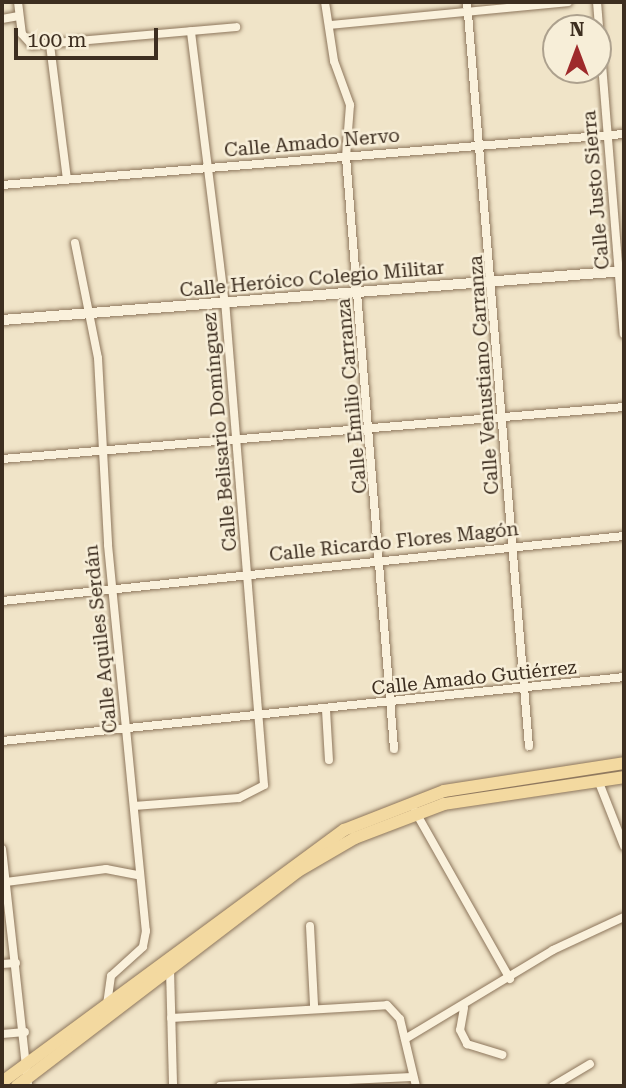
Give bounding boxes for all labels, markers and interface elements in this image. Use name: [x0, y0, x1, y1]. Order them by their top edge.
scale bar: [18, 14, 161, 58]
north arrow: [542, 14, 612, 84]
text: N: [570, 18, 584, 41]
text: 100 m: [27, 28, 87, 52]
street label: Calle Justo Sierra: [578, 109, 614, 271]
street label: Calle Amado Nervo: [223, 124, 401, 162]
street label: Calle Venustiano Carranza: [464, 255, 504, 495]
street label: Calle Heróico Colegio Militar: [179, 256, 445, 302]
street label: Calle Emilio Carranza: [332, 297, 372, 495]
street label: Calle Belisario Domínguez: [198, 312, 242, 552]
street label: Calle Ricardo Flores Magón: [268, 518, 520, 566]
street label: Calle Aquiles Serdán: [80, 544, 122, 734]
street label: Calle Amado Gutiérrez: [371, 656, 577, 700]

